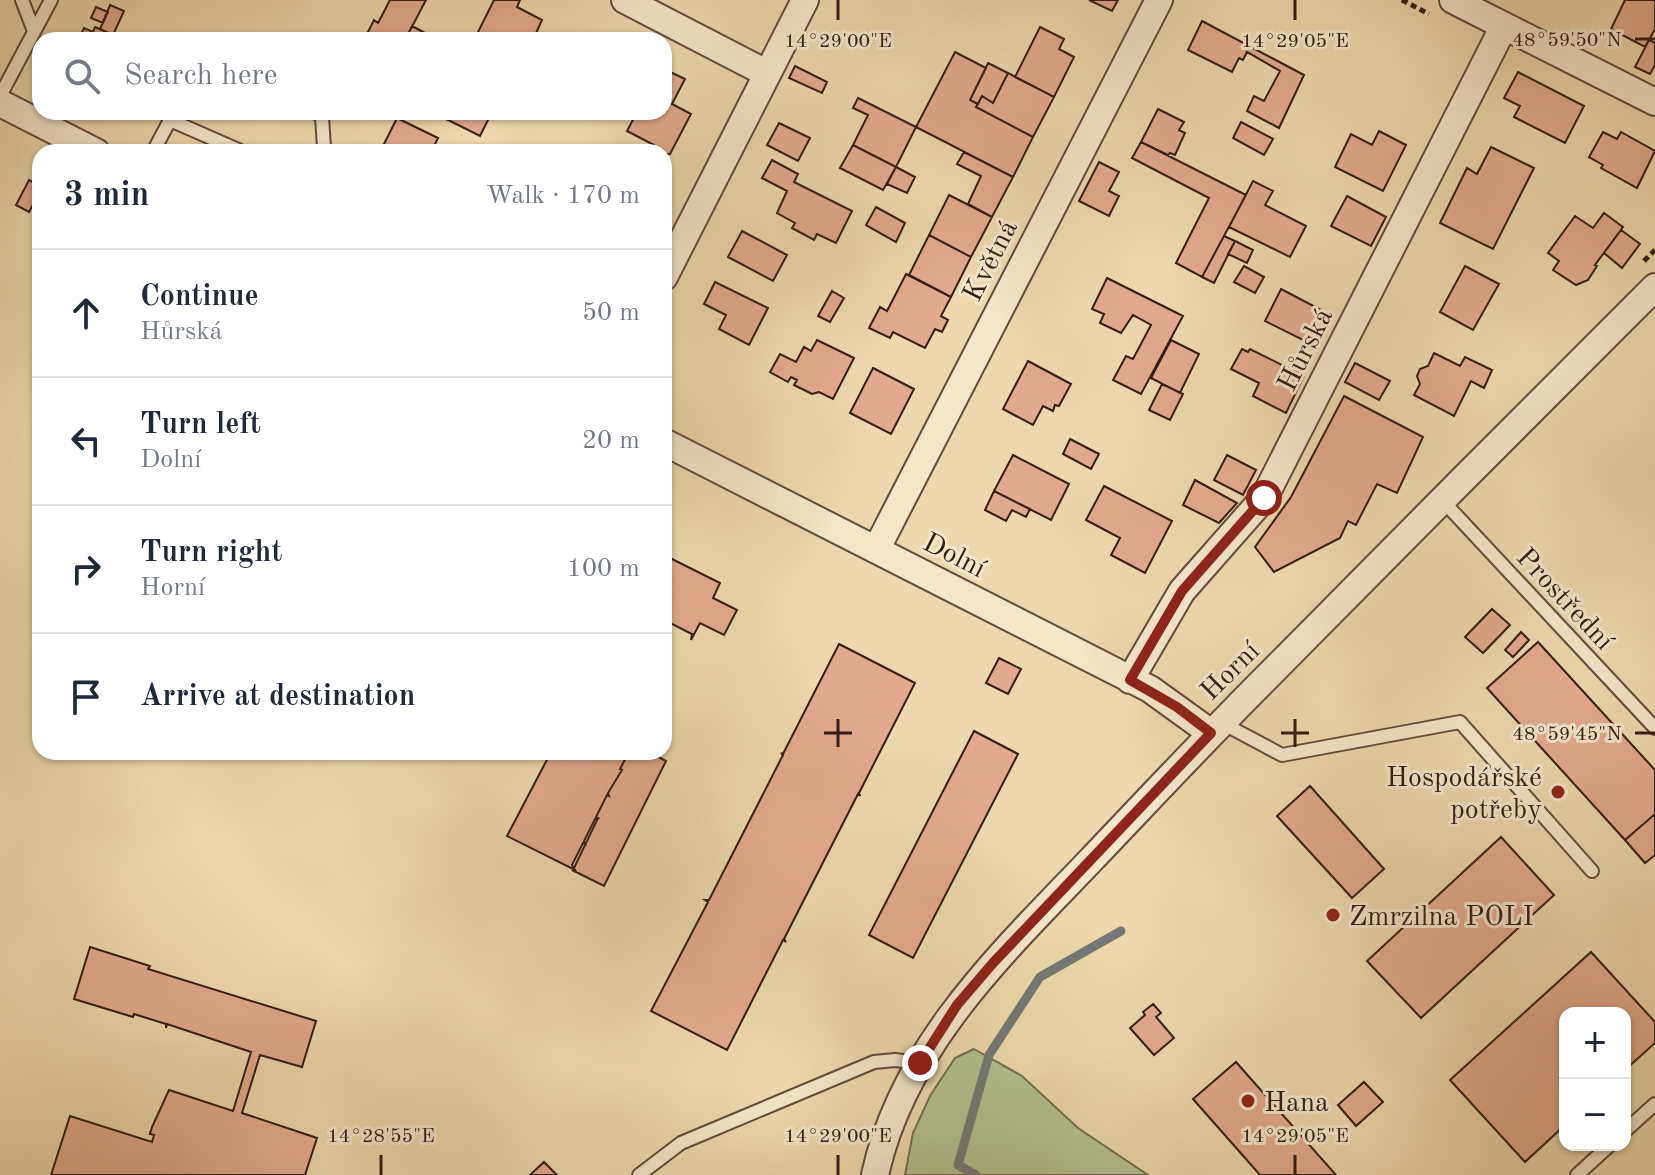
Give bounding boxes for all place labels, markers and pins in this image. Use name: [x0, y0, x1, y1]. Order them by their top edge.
place label: Hospodářské potřeby: [1386, 765, 1542, 825]
marker: Hospodářské potřeby: [1549, 783, 1567, 801]
place label: Zmrzilna POLI: [1349, 904, 1534, 932]
marker: Zmrzilna POLI: [1324, 906, 1342, 924]
place label: Hana: [1264, 1090, 1329, 1118]
marker: Hana: [1239, 1092, 1257, 1110]

